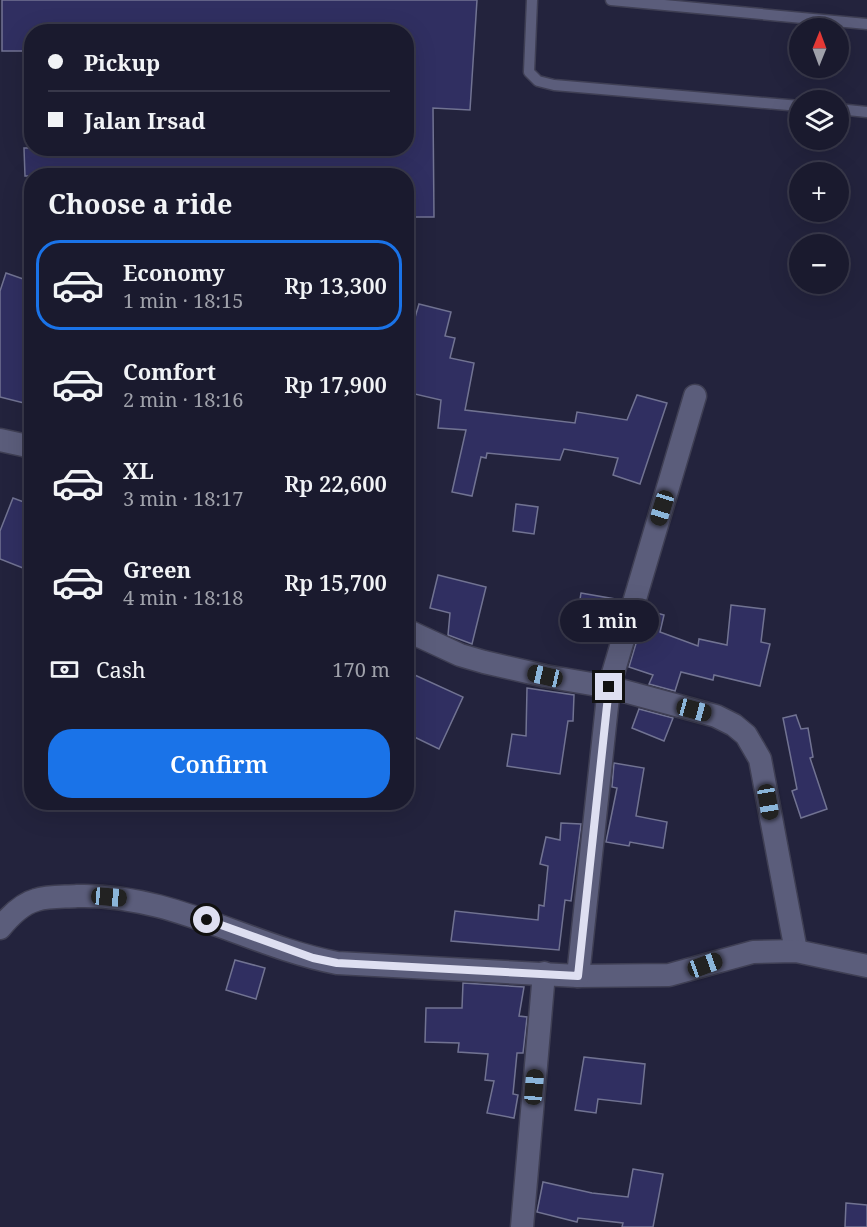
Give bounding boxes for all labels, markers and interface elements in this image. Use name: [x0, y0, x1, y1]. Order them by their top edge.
north arrow: [789, 18, 849, 78]
map controls: [789, 18, 849, 294]
text: Pickup: [84, 47, 160, 77]
button: layers: [789, 90, 849, 150]
text: Jalan Irsad: [84, 105, 206, 135]
button: +: [789, 162, 849, 222]
text: Choose a ride: [48, 185, 233, 222]
button: −: [789, 234, 849, 294]
text: Economy: [123, 257, 225, 287]
icon: car: [51, 258, 105, 312]
text: Rp 13,300: [284, 270, 387, 300]
text: 1 min · 18:15: [123, 287, 243, 314]
text: Comfort: [123, 356, 216, 386]
icon: car: [51, 357, 105, 411]
text: Rp 17,900: [284, 369, 387, 399]
text: 2 min · 18:16: [123, 386, 243, 413]
text: XL: [123, 455, 154, 485]
icon: car: [51, 456, 105, 510]
text: Rp 22,600: [284, 468, 387, 498]
text: 3 min · 18:17: [123, 485, 243, 512]
car: [648, 488, 676, 528]
text: Green: [123, 554, 191, 584]
icon: car: [51, 555, 105, 609]
text: Rp 15,700: [284, 567, 387, 597]
text: 4 min · 18:18: [123, 584, 243, 611]
callout: 1 min: [560, 600, 658, 642]
text: 1 min: [582, 607, 637, 634]
icon: cash: [48, 653, 81, 686]
text: Cash: [96, 654, 146, 684]
text: 170 m: [332, 656, 390, 683]
car: [525, 663, 565, 689]
route end: [595, 673, 622, 700]
car: [674, 697, 714, 723]
button: Confirm: [48, 729, 390, 798]
car: [756, 783, 780, 821]
car: [90, 886, 128, 908]
route start: [193, 906, 220, 933]
car: [685, 950, 725, 980]
car: [523, 1068, 545, 1106]

